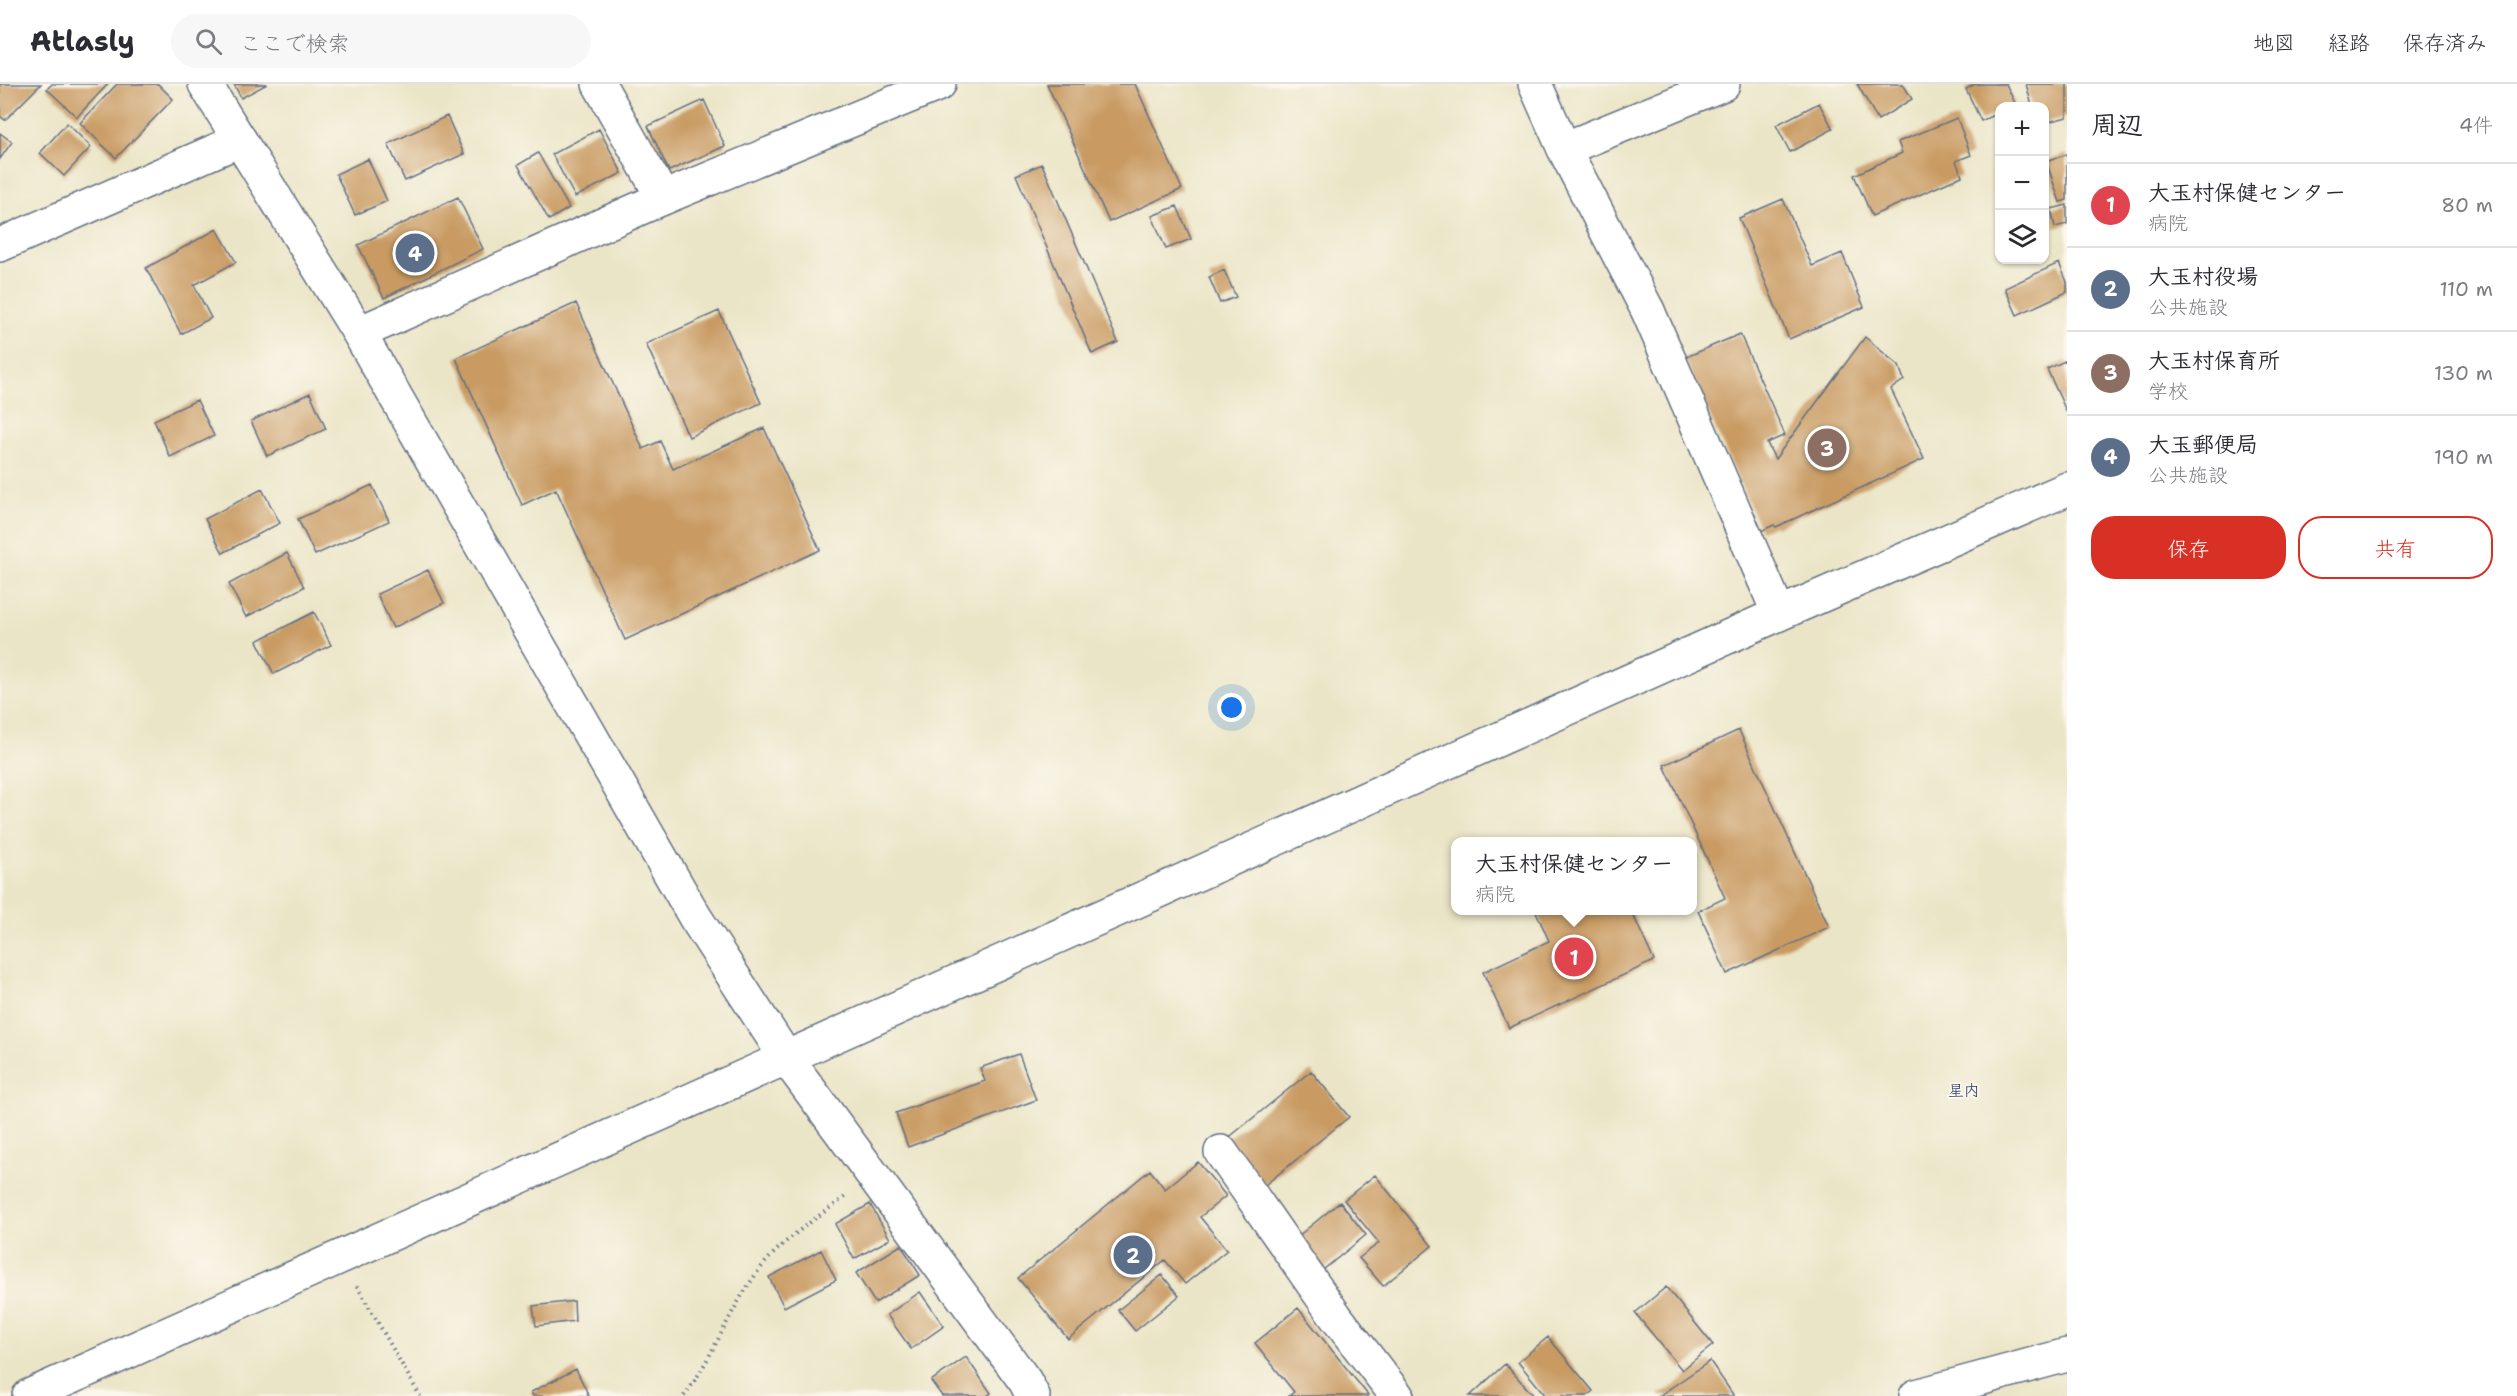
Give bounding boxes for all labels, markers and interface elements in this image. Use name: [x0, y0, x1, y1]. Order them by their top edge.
search box: [171, 14, 591, 68]
text: Atlasly: [30, 22, 135, 60]
icon: search: [192, 25, 225, 58]
text: ここで検索: [240, 29, 350, 58]
text: 地図: [2253, 29, 2295, 57]
text: 経路: [2328, 29, 2370, 57]
text: 保存済み: [2403, 29, 2487, 57]
map controls: [1995, 102, 2049, 264]
button: +: [1995, 102, 2049, 156]
text: 周辺: [2091, 107, 2143, 142]
text: 4件: [2459, 112, 2493, 138]
button: −: [1995, 156, 2049, 210]
text: 大玉村保健センター: [2148, 178, 2346, 207]
text: 1: [2106, 192, 2115, 218]
text: 80 m: [2441, 192, 2493, 218]
button: layers: [1995, 210, 2049, 264]
text: 病院: [2148, 210, 2188, 236]
pin: 4: [396, 230, 434, 276]
text: 大玉村役場: [2148, 262, 2258, 291]
text: 2: [2104, 276, 2118, 302]
text: 110 m: [2439, 276, 2493, 302]
text: 公共施設: [2148, 294, 2228, 320]
text: 大玉村保育所: [2148, 346, 2280, 375]
text: 3: [2104, 360, 2118, 386]
text: 130 m: [2434, 360, 2493, 386]
text: 学校: [2148, 378, 2188, 404]
pin: 3: [1808, 426, 1846, 470]
text: 大玉郵便局: [2148, 430, 2258, 459]
text: 4: [2104, 444, 2118, 470]
text: 190 m: [2434, 444, 2493, 470]
text: 公共施設: [2148, 462, 2228, 488]
button: 保存: [2091, 516, 2286, 579]
button: 共有: [2298, 516, 2493, 579]
your location: [1217, 693, 1246, 722]
popup: [1451, 837, 1697, 915]
text: 大玉村保健センター: [1475, 849, 1673, 878]
text: 病院: [1475, 881, 1515, 907]
pin: 1: [1554, 934, 1594, 980]
district label: 星内: [1948, 1080, 1980, 1101]
pin: 2: [1114, 1232, 1152, 1278]

